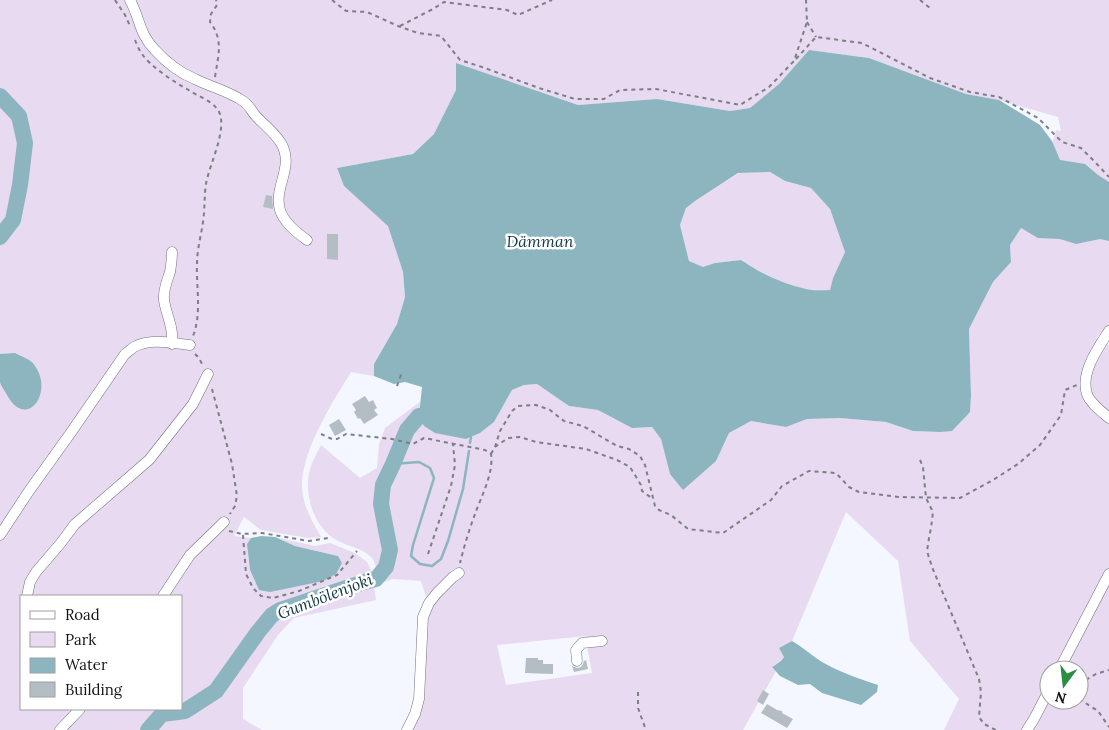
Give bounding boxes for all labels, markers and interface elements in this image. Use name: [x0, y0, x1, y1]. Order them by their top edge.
water label: Dämman: [506, 231, 574, 251]
water label: Gumbölenjoki: [275, 569, 375, 623]
legend: [20, 595, 182, 710]
text: Road: [65, 605, 100, 624]
text: Park: [65, 630, 96, 649]
text: Water: [65, 655, 108, 674]
north arrow: [1039, 660, 1089, 710]
text: Building: [65, 680, 123, 699]
text: N: [1053, 687, 1068, 708]

